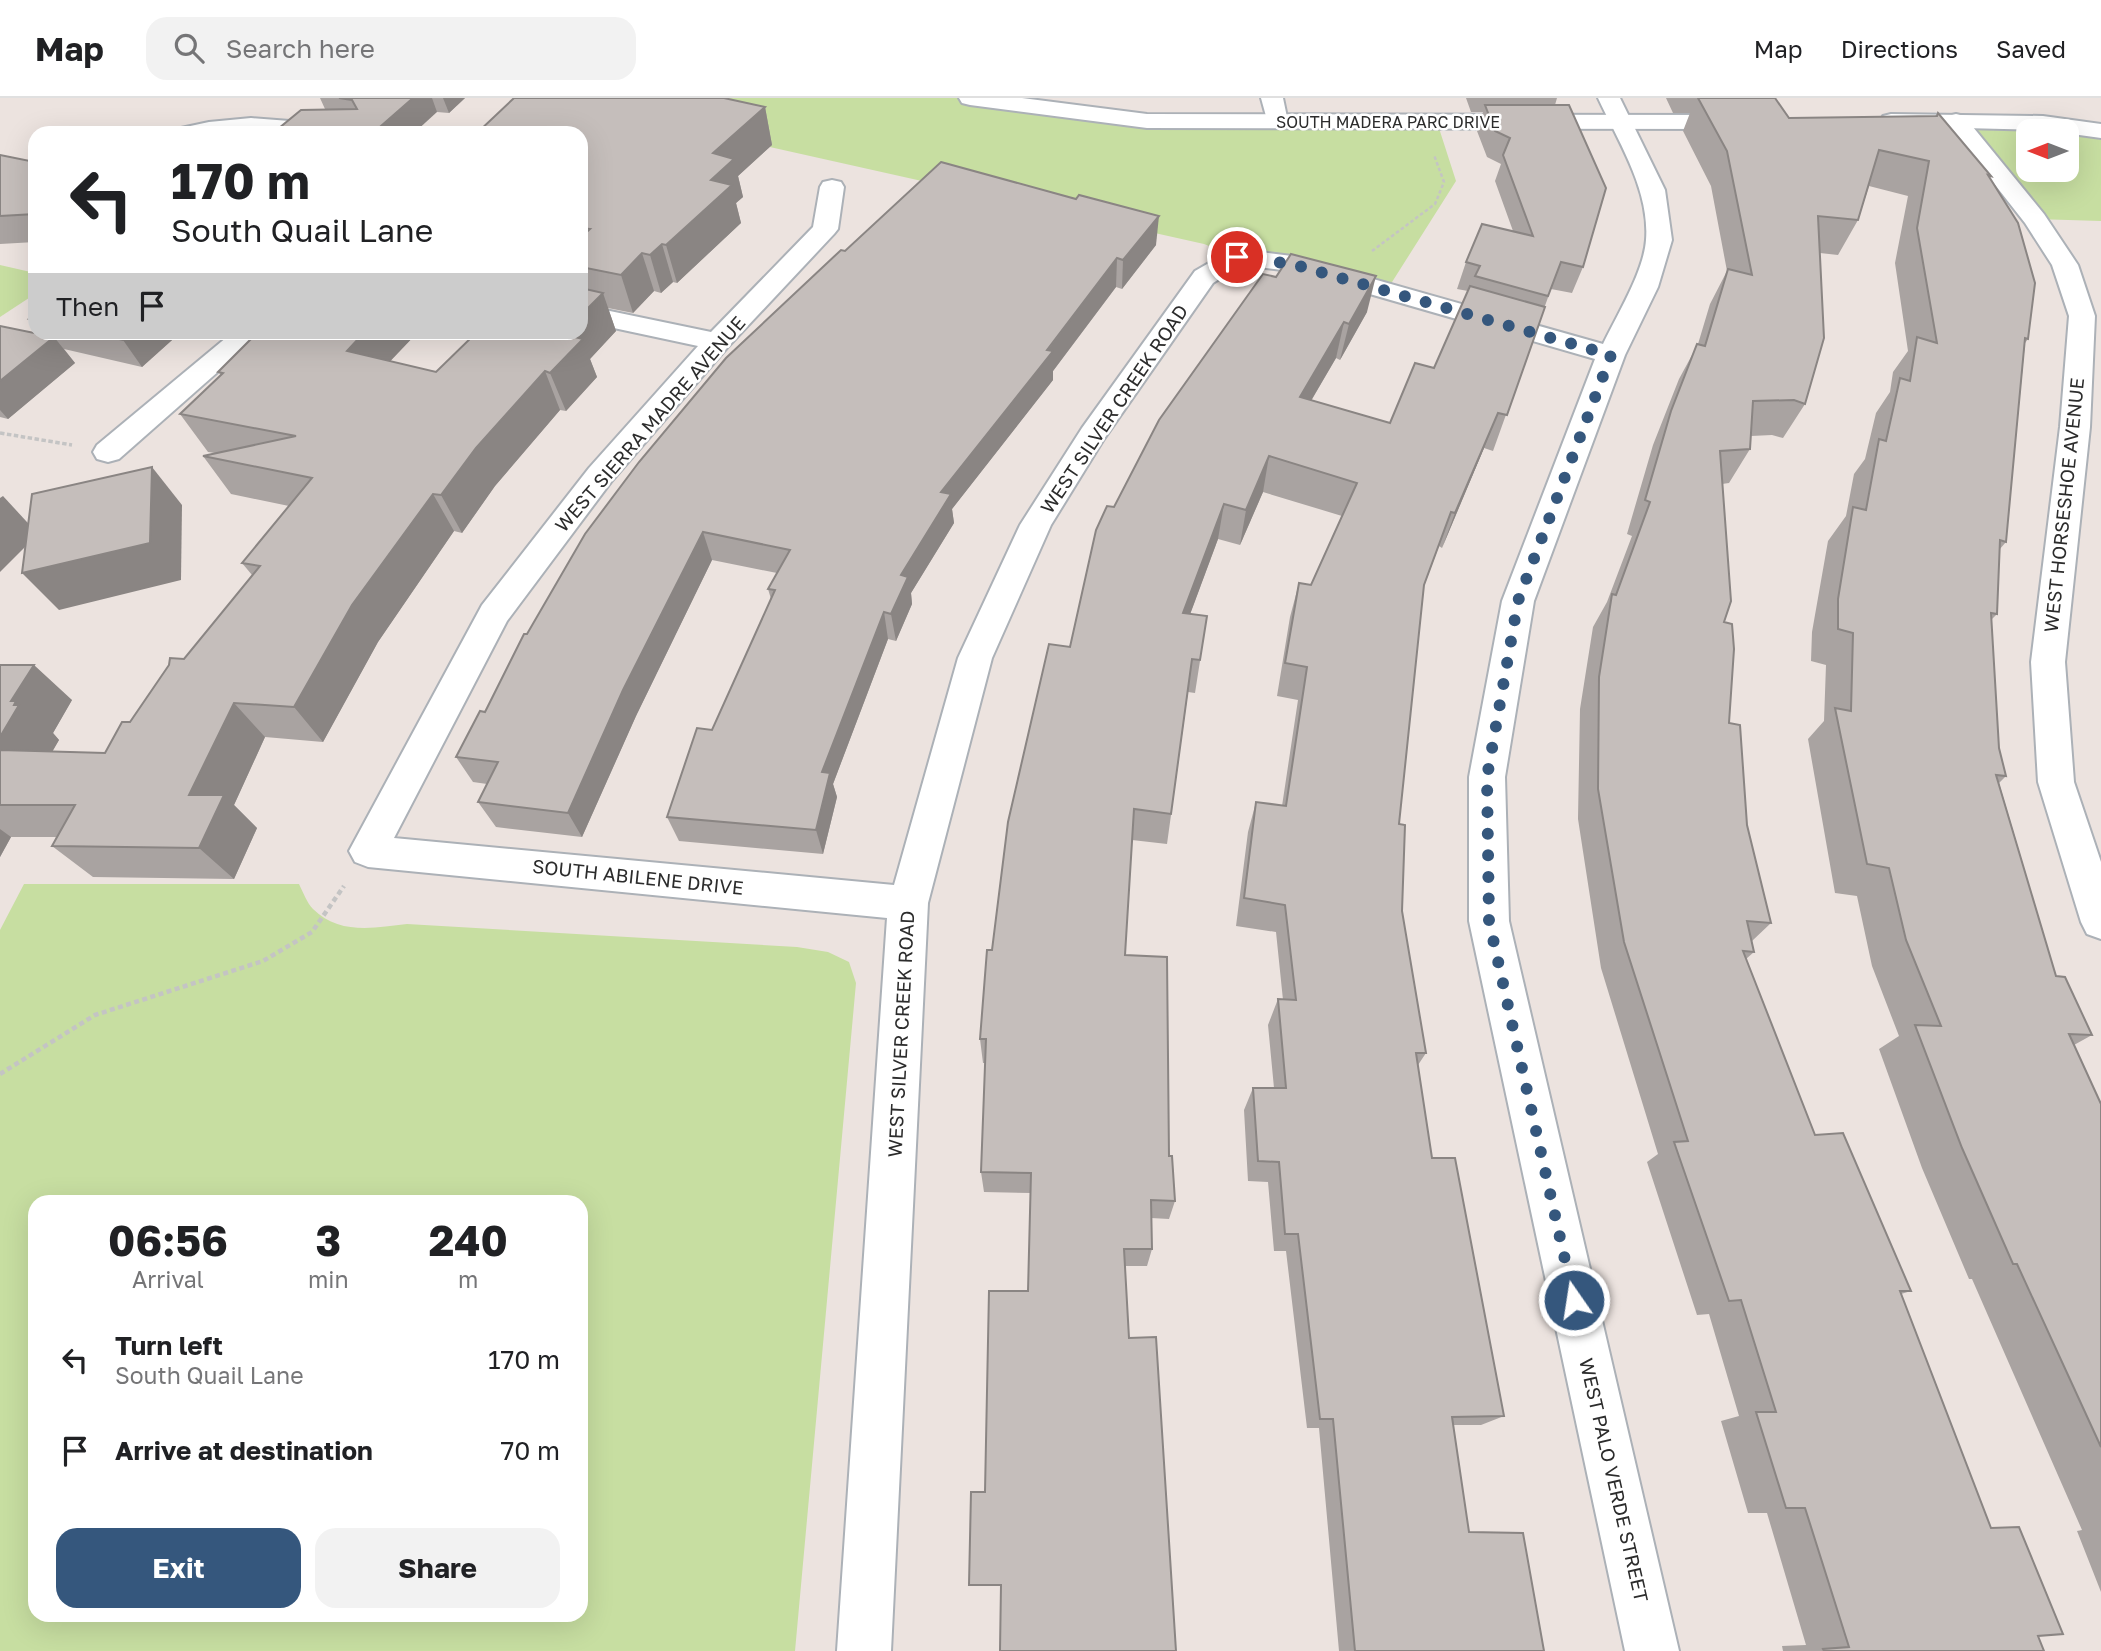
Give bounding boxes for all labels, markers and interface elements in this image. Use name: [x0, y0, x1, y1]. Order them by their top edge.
search box: [146, 17, 636, 80]
text: Map: [35, 29, 104, 68]
icon: search: [170, 29, 208, 67]
text: Search here: [226, 33, 375, 64]
text: Map: [1754, 34, 1803, 63]
text: Directions: [1841, 34, 1958, 63]
text: Saved: [1996, 34, 2066, 63]
street label: SOUTH MADERA PARC DRIVE: [1276, 112, 1500, 132]
north arrow: [2016, 119, 2079, 182]
map controls: [2016, 119, 2079, 182]
text: 170 m: [171, 151, 310, 210]
icon: left: [56, 154, 147, 245]
text: South Quail Lane: [171, 211, 433, 249]
pin: [1207, 227, 1267, 287]
icon: arrive: [1218, 238, 1256, 276]
icon: arrive: [133, 287, 171, 325]
text: Then: [56, 291, 119, 322]
street label: WEST SILVER CREEK ROAD: [1035, 300, 1192, 517]
street label: WEST SIERRA MADRE AVENUE: [550, 311, 750, 536]
street label: WEST HORSESHOE AVENUE: [2039, 377, 2088, 633]
street label: SOUTH ABILENE DRIVE: [531, 854, 745, 899]
street label: WEST SILVER CREEK ROAD: [883, 910, 918, 1158]
text: 06:56: [108, 1215, 228, 1265]
text: 3: [315, 1215, 341, 1265]
text: 240: [429, 1215, 508, 1265]
position arrow: [1537, 1263, 1611, 1337]
text: Arrival: [132, 1265, 204, 1293]
text: min: [308, 1265, 349, 1293]
text: m: [458, 1265, 478, 1293]
text: Turn left: [115, 1330, 223, 1361]
icon: left: [56, 1341, 94, 1379]
text: 170 m: [488, 1344, 560, 1375]
street label: WEST PALO VERDE STREET: [1575, 1356, 1654, 1604]
text: South Quail Lane: [115, 1361, 304, 1389]
icon: arrive: [56, 1432, 94, 1470]
text: Arrive at destination: [115, 1435, 373, 1466]
text: 70 m: [501, 1435, 560, 1466]
button: Exit: [56, 1528, 301, 1608]
button: Share: [315, 1528, 560, 1608]

